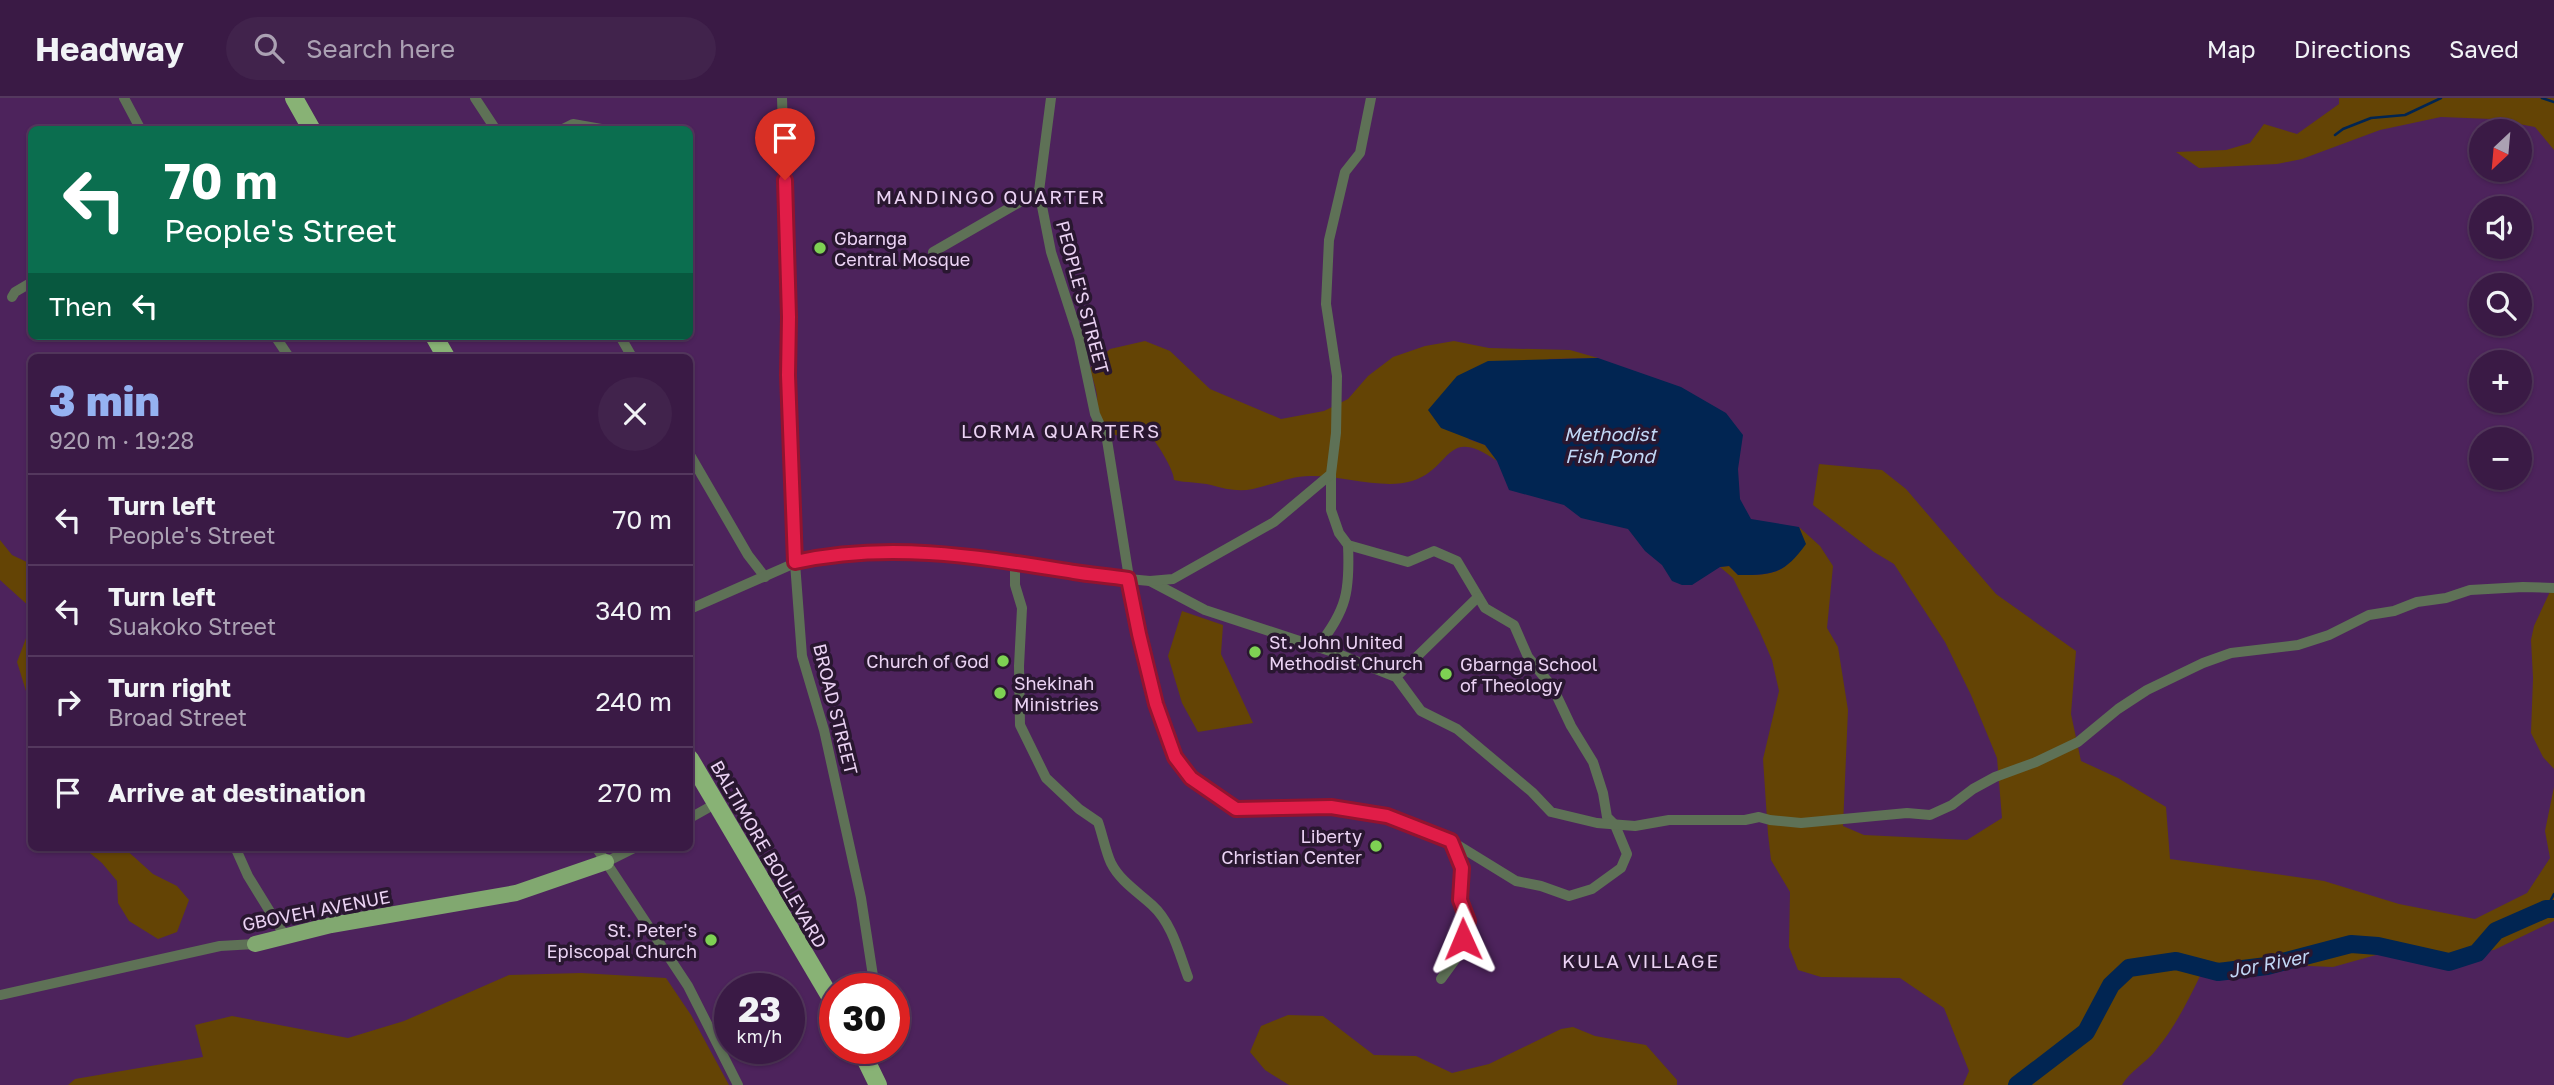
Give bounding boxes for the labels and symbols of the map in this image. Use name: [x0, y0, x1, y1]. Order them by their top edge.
pin: [755, 108, 815, 180]
north arrow: [2469, 119, 2532, 182]
district label: MANDINGO QUARTER: [876, 185, 1106, 208]
street label: PEOPLE'S STREET: [1052, 218, 1114, 376]
place label: Gbarnga Central Mosque: [834, 227, 970, 270]
marker: Gbarnga Central Mosque: [812, 240, 828, 256]
district label: LORMA QUARTERS: [961, 419, 1161, 442]
water label: Methodist Fish Pond: [1564, 422, 1659, 467]
place label: St. John United Methodist Church: [1269, 631, 1423, 674]
street label: BROAD STREET: [809, 641, 863, 777]
marker: St. John United Methodist Church: [1247, 644, 1263, 660]
place label: Church of God: [866, 650, 989, 672]
marker: Church of God: [995, 653, 1011, 669]
place label: Gbarnga School of Theology: [1460, 653, 1598, 696]
marker: Gbarnga School of Theology: [1438, 666, 1454, 682]
place label: Shekinah Ministries: [1014, 672, 1099, 715]
marker: Shekinah Ministries: [992, 685, 1008, 701]
street label: BALTIMORE BOULEVARD: [706, 756, 832, 952]
place label: Liberty Christian Center: [1221, 825, 1362, 868]
marker: Liberty Christian Center: [1368, 838, 1384, 854]
street label: GBOVEH AVENUE: [240, 885, 392, 935]
position arrow: [1426, 902, 1500, 976]
place label: St. Peter's Episcopal Church: [547, 919, 697, 962]
marker: St. Peter's Episcopal Church: [703, 932, 719, 948]
water label: Jor River: [2226, 944, 2312, 982]
district label: KULA VILLAGE: [1562, 949, 1720, 972]
speed limit sign: 30: [819, 973, 910, 1064]

